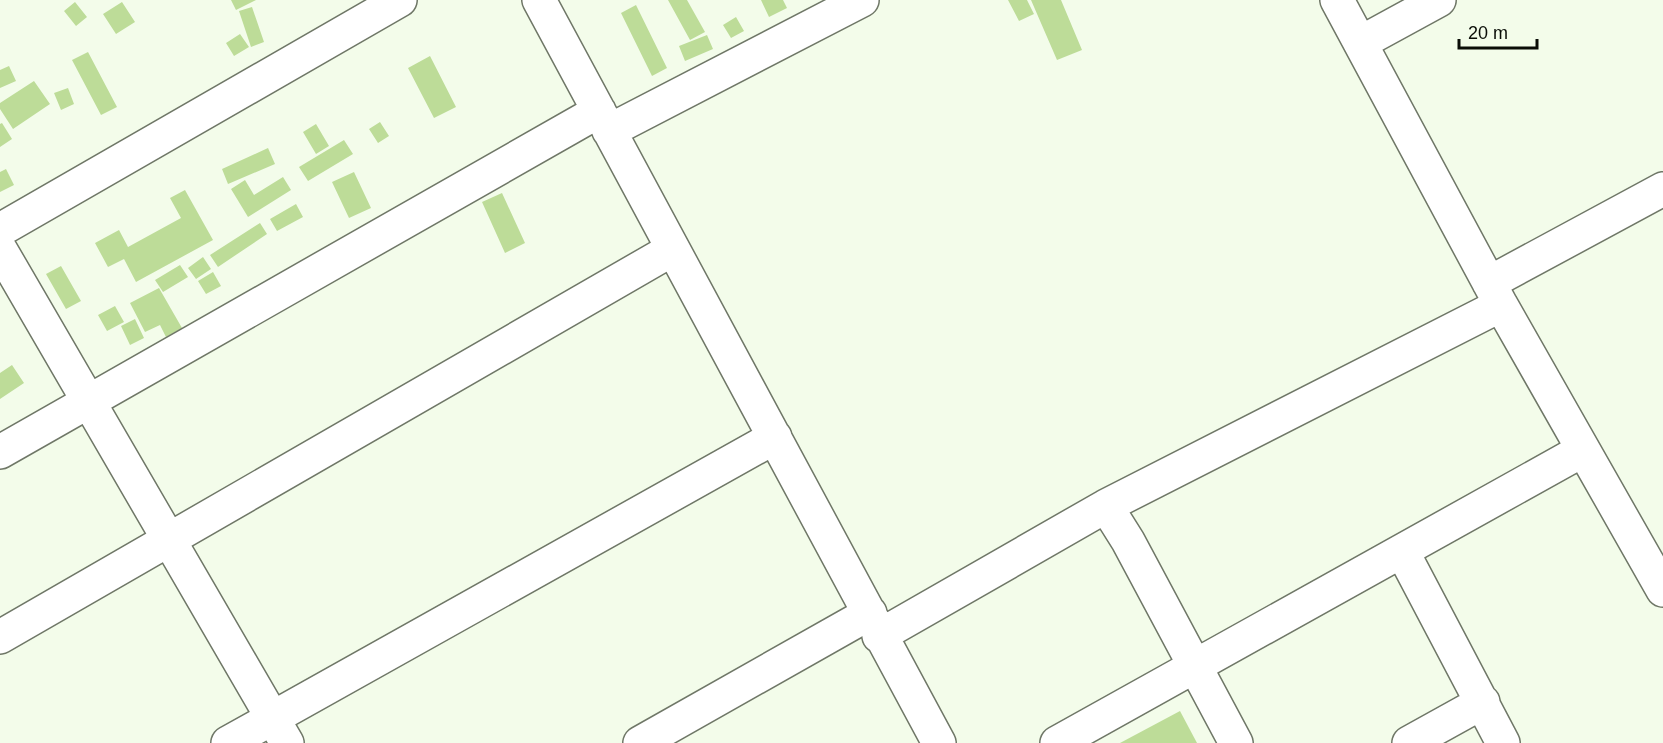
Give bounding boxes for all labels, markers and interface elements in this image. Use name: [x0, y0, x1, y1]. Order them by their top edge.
scale bar: [1459, 12, 1537, 50]
text: 20 m: [1468, 23, 1508, 43]

